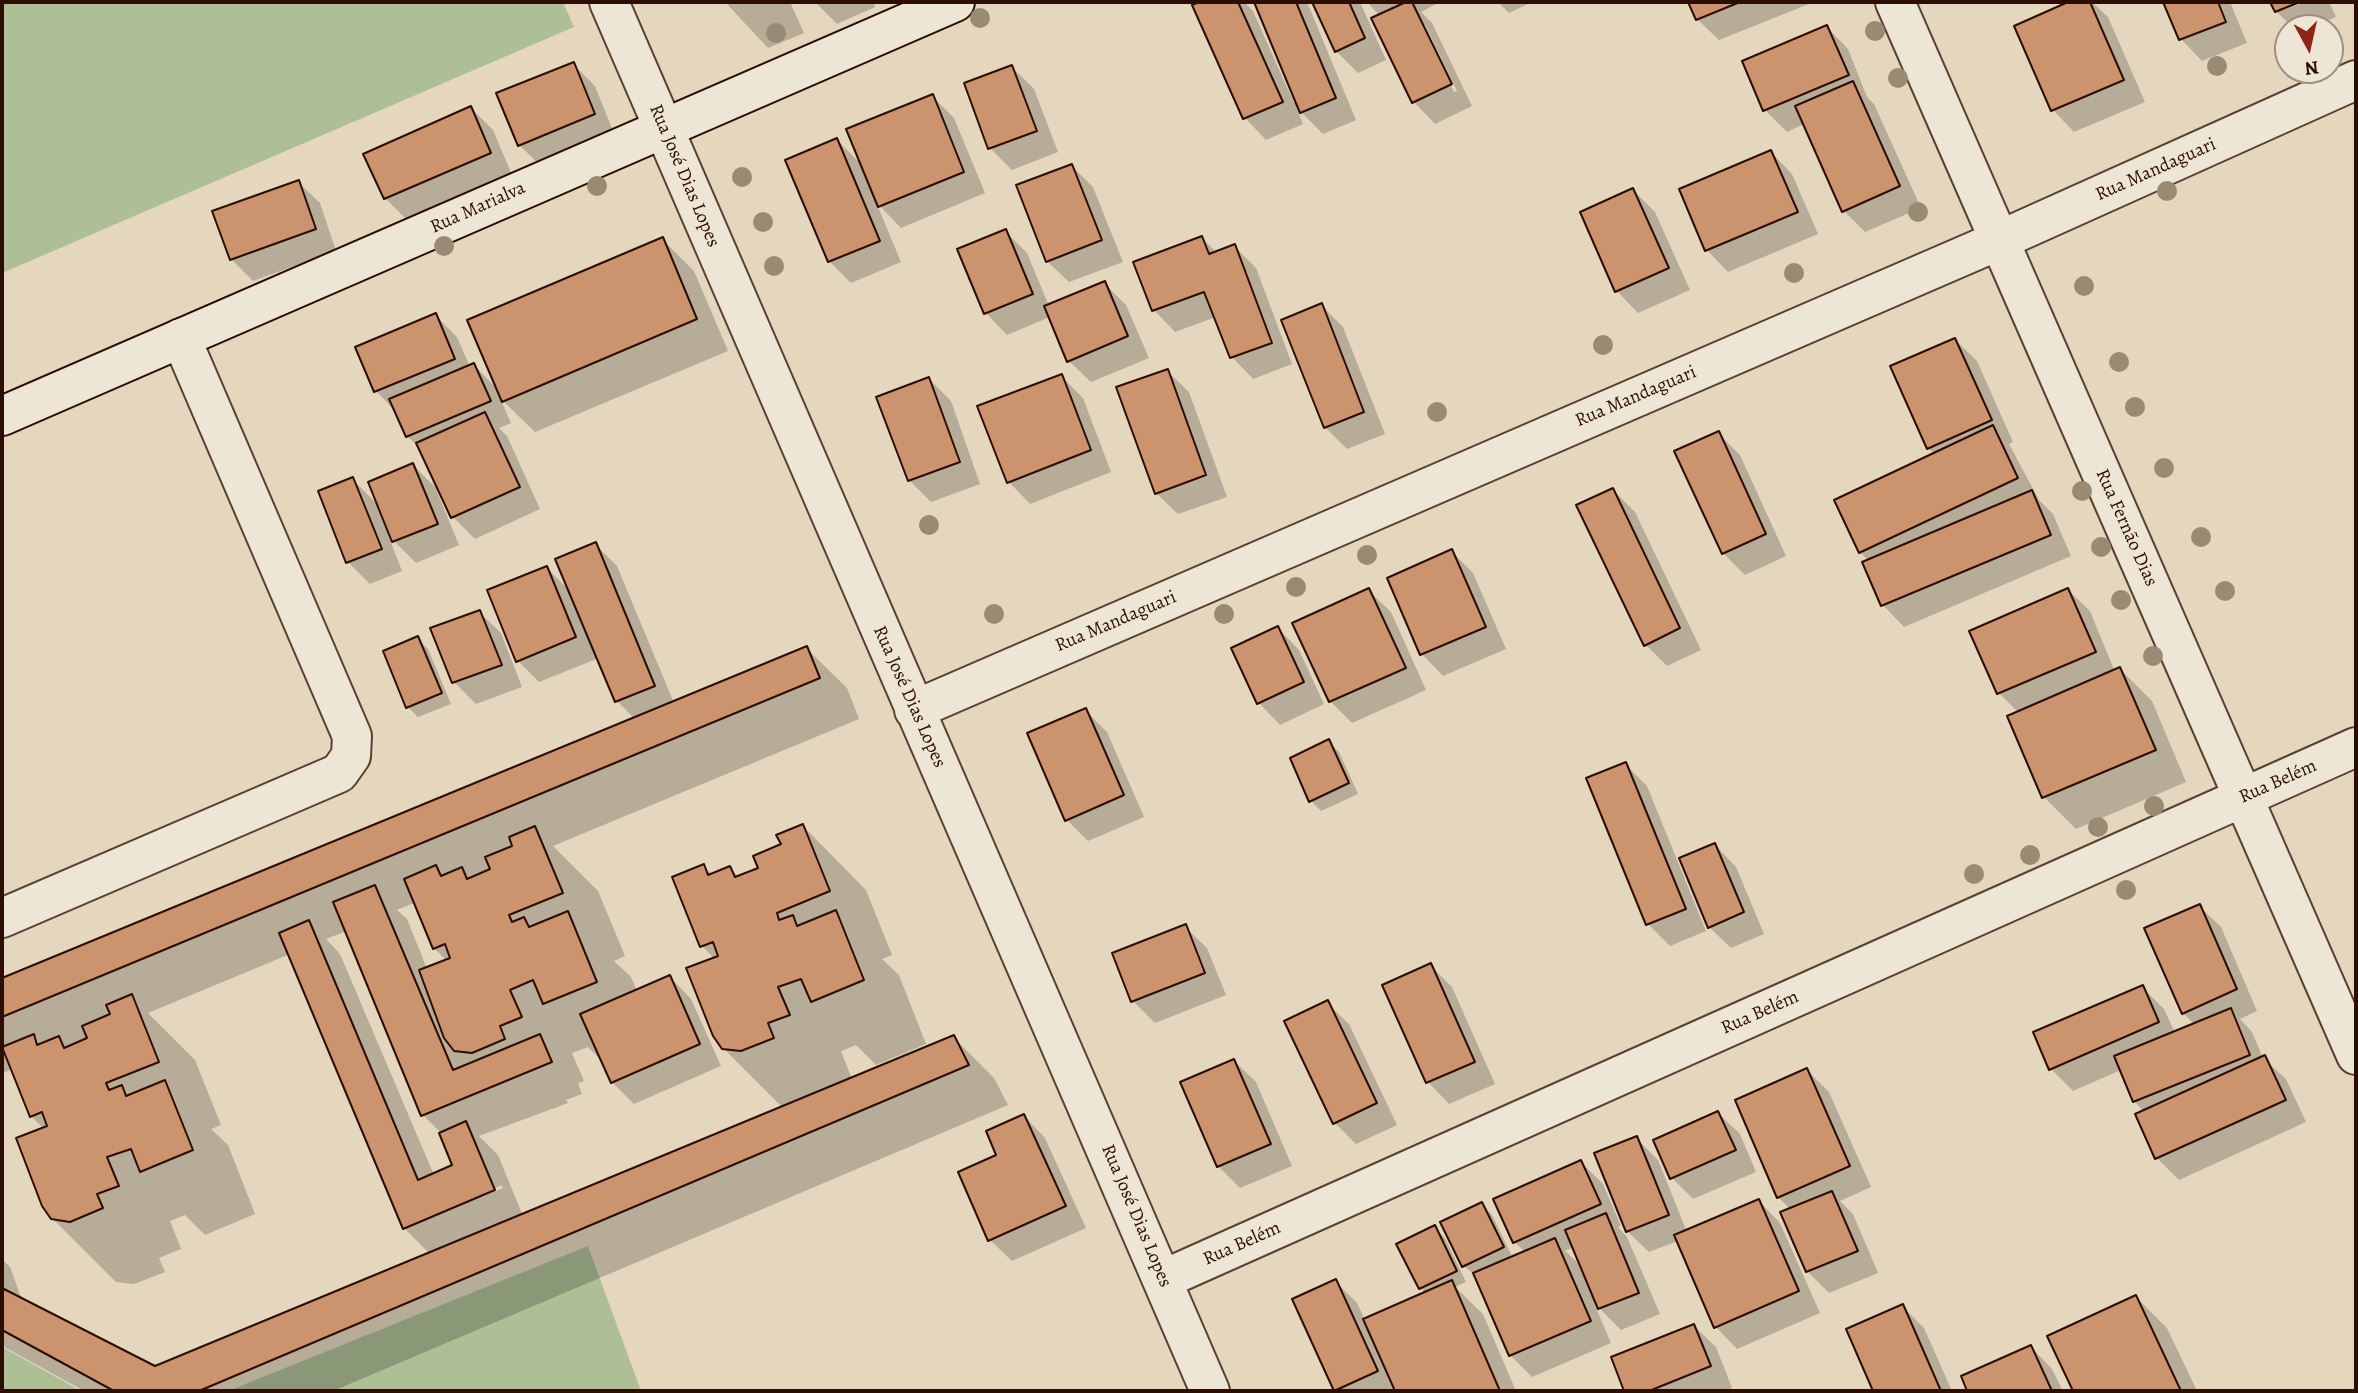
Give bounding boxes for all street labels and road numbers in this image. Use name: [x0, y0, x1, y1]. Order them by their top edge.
street label: Rua José Dias Lopes: [644, 101, 724, 251]
street label: Rua Mandaguari: [2092, 133, 2220, 207]
street label: Rua Marialva: [427, 177, 529, 239]
street label: Rua Mandaguari: [1572, 361, 1700, 433]
street label: Rua Fernão Dias: [2090, 466, 2162, 590]
street label: Rua Mandaguari: [1052, 586, 1180, 658]
street label: Rua José Dias Lopes: [867, 622, 951, 772]
street label: Rua Belém: [2236, 755, 2320, 809]
street label: Rua Belém: [1718, 986, 1802, 1040]
street label: Rua José Dias Lopes: [1096, 1141, 1176, 1291]
street label: Rua Belém: [1200, 1217, 1284, 1271]

